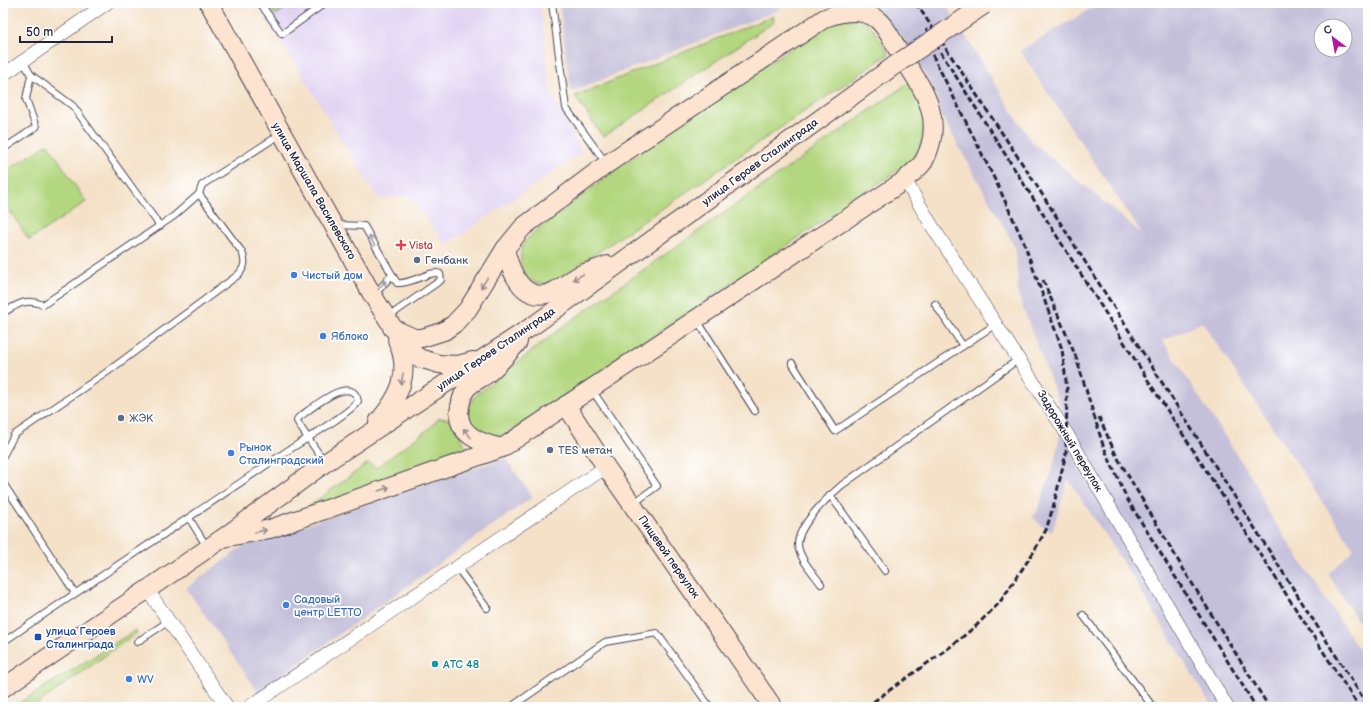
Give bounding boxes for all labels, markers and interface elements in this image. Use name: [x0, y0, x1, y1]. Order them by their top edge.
scale bar: [20, 18, 112, 44]
north arrow: [1313, 18, 1353, 58]
text: С: [1321, 22, 1335, 37]
text: 50 m: [26, 25, 53, 40]
street label: улица Героев Сталинграда: [700, 115, 821, 208]
street label: улица Маршала Василевского: [269, 120, 359, 262]
one-way arrow: [368, 235, 376, 247]
place label: Vista: [409, 239, 433, 252]
marker: Vista: [396, 240, 406, 250]
place label: Генбанк: [425, 254, 468, 267]
marker: Генбанк: [412, 255, 422, 265]
place label: Чистый дом: [302, 269, 363, 282]
marker: Чистый дом: [289, 270, 299, 280]
one-way arrow: [573, 273, 585, 281]
one-way arrow: [480, 277, 488, 289]
one-way arrow: [378, 280, 387, 291]
street label: улица Героев Сталинграда: [434, 304, 558, 394]
place label: Яблоко: [331, 330, 368, 343]
marker: Яблоко: [318, 331, 328, 341]
one-way arrow: [398, 372, 406, 385]
street label: Задорожный переулок: [1035, 388, 1105, 494]
place label: ЖЭК: [129, 412, 154, 425]
marker: ЖЭК: [116, 413, 126, 423]
one-way arrow: [463, 427, 472, 438]
place label: Рынок Сталинградский: [239, 441, 324, 467]
place label: TES метан: [558, 444, 612, 457]
marker: TES метан: [545, 445, 555, 455]
marker: Рынок Сталинградский: [226, 448, 236, 458]
one-way arrow: [377, 485, 390, 492]
street label: Пищевой переулок: [636, 513, 703, 601]
one-way arrow: [254, 527, 267, 535]
place label: Садовый центр LETTO: [294, 593, 362, 619]
marker: Садовый центр LETTO: [281, 600, 291, 610]
place label: улица Героев Сталинграда: [46, 625, 116, 651]
marker: улица Героев Сталинграда: [33, 632, 43, 642]
place label: АТС 48: [442, 658, 479, 671]
marker: АТС 48: [430, 659, 440, 669]
place label: WV: [137, 673, 154, 686]
marker: WV: [124, 674, 134, 684]

